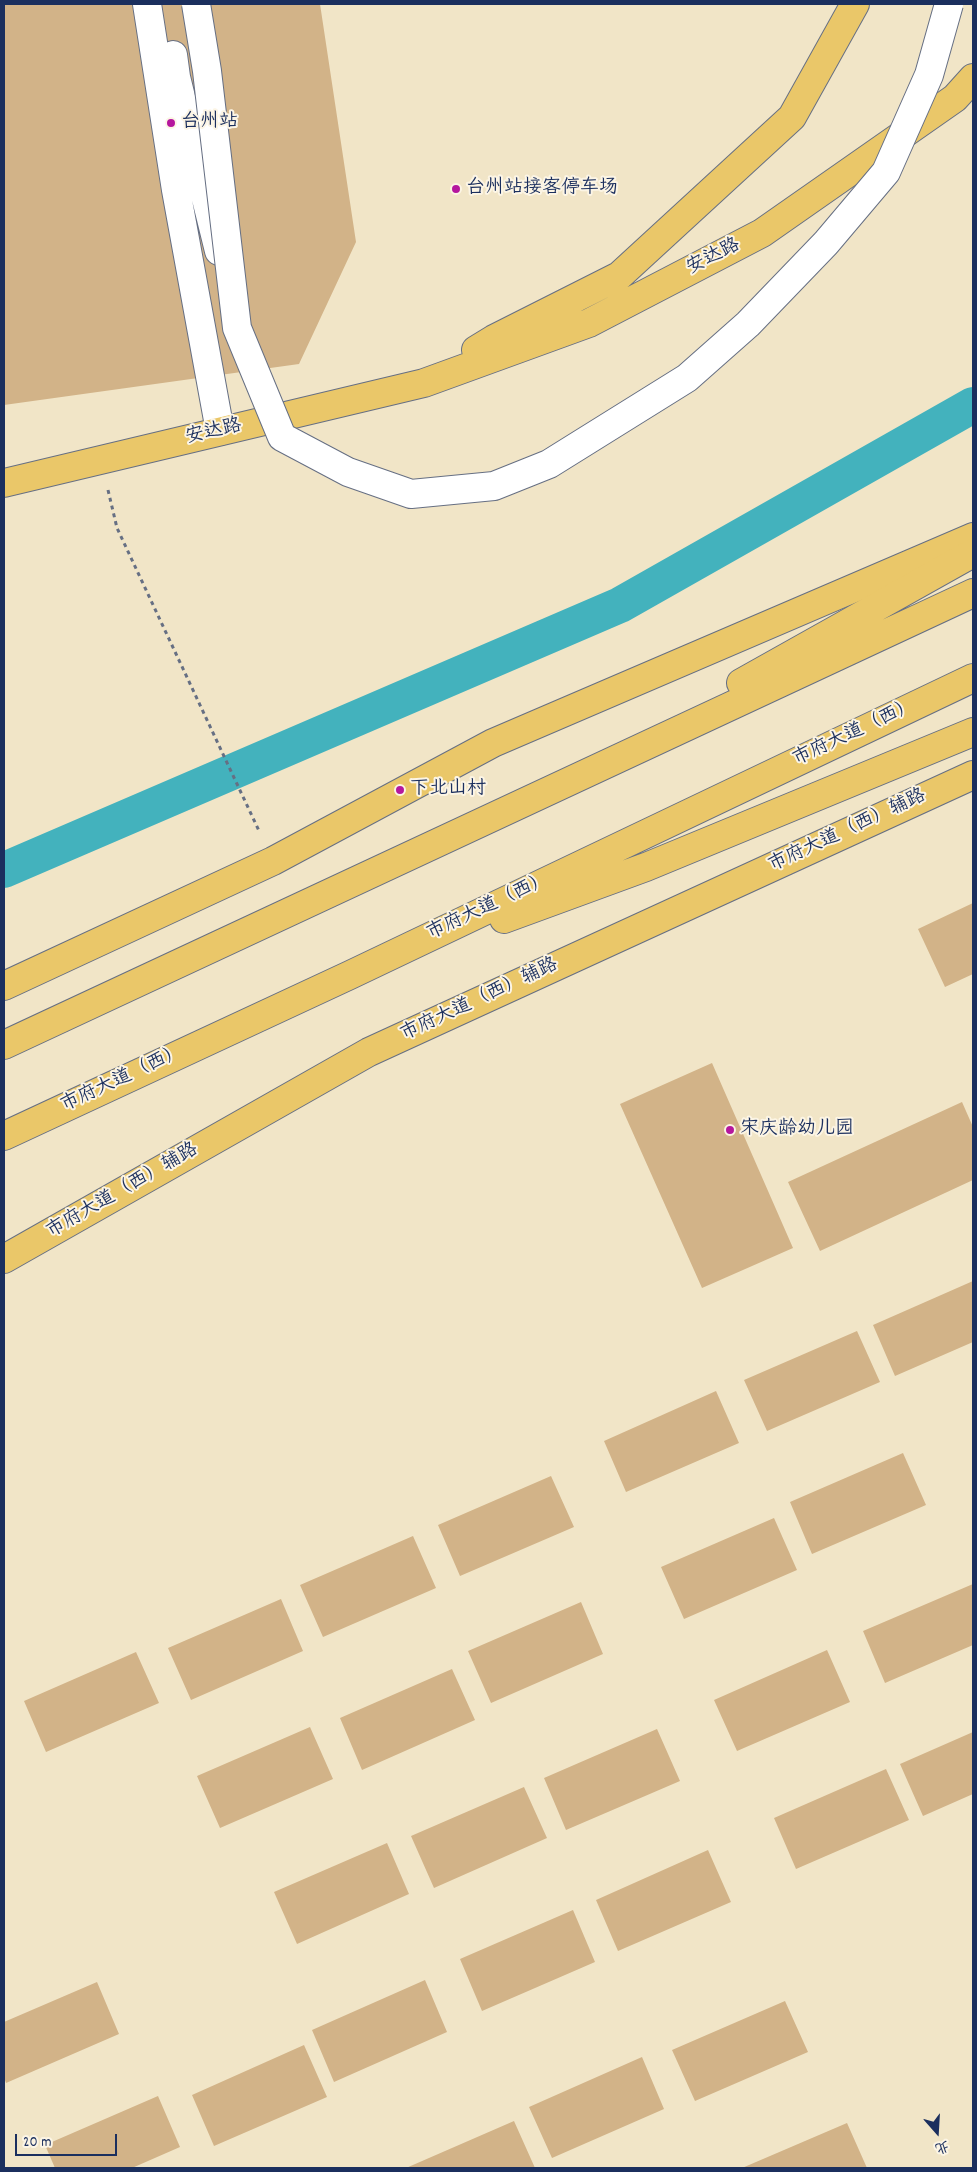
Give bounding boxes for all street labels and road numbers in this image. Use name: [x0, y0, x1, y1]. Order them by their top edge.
street label: 安达路: [683, 235, 745, 281]
street label: 安达路: [184, 415, 244, 451]
street label: 市府大道（西）: [790, 696, 920, 772]
street label: 市府大道（西）辅路: [766, 786, 930, 878]
street label: 市府大道（西）: [424, 870, 554, 946]
street label: 市府大道（西）辅路: [398, 955, 562, 1047]
street label: 市府大道（西）: [58, 1042, 188, 1118]
street label: 市府大道（西）辅路: [43, 1139, 203, 1245]

